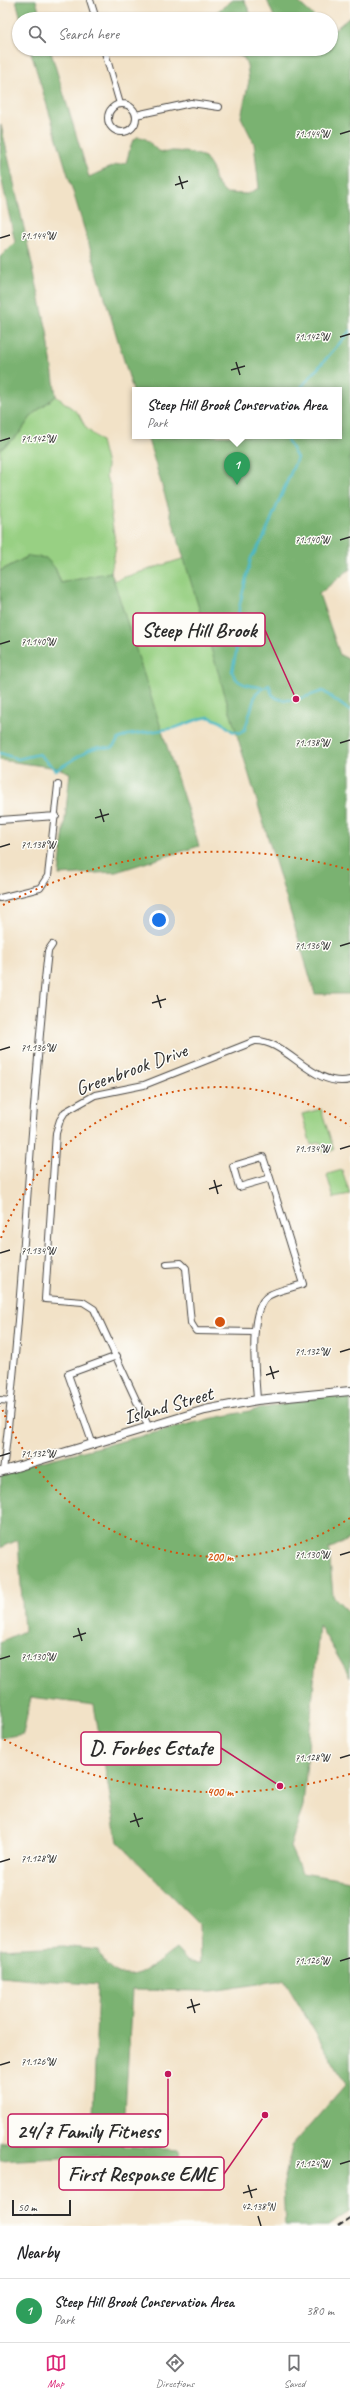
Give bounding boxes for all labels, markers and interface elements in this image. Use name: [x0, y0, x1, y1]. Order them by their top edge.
search box: [12, 12, 338, 56]
icon: search: [26, 23, 48, 45]
text: Search here: [58, 25, 119, 44]
text: 71.144°W: [295, 127, 331, 140]
text: 71.144°W: [21, 229, 57, 242]
text: 71.142°W: [295, 330, 331, 343]
popup: [132, 387, 342, 439]
text: Steep Hill Brook Conservation Area: [147, 396, 327, 415]
text: Park: [147, 415, 168, 431]
text: 71.142°W: [21, 432, 57, 445]
pin: 1: [224, 452, 250, 485]
text: 71.140°W: [295, 533, 331, 546]
callout: Steep Hill Brook: [133, 613, 265, 646]
text: Steep Hill Brook: [141, 617, 259, 643]
text: 71.140°W: [21, 635, 57, 648]
text: 71.138°W: [295, 736, 331, 749]
text: 71.138°W: [21, 838, 57, 851]
your location: [149, 910, 169, 930]
text: 71.136°W: [295, 939, 331, 952]
street label: Greenbrook Drive: [72, 1037, 192, 1101]
text: 71.136°W: [21, 1041, 57, 1054]
text: 71.134°W: [295, 1142, 331, 1155]
text: 71.134°W: [21, 1244, 57, 1257]
centre of rings: [213, 1315, 227, 1329]
text: 71.132°W: [295, 1345, 331, 1358]
street label: Island Street: [121, 1380, 218, 1430]
text: 71.132°W: [21, 1447, 57, 1460]
text: 71.130°W: [295, 1548, 331, 1561]
text: 200 m: [207, 1549, 234, 1565]
text: 71.130°W: [21, 1650, 57, 1663]
callout: D. Forbes Estate: [81, 1732, 221, 1765]
text: D. Forbes Estate: [89, 1735, 215, 1761]
text: 71.128°W: [295, 1751, 331, 1764]
text: 400 m: [207, 1784, 234, 1800]
text: 71.128°W: [21, 1852, 57, 1865]
text: 71.126°W: [295, 1954, 331, 1967]
text: 71.126°W: [21, 2055, 57, 2068]
callout: 24/7 Family Fitness: [8, 2114, 168, 2147]
text: 24/7 Family Fitness: [16, 2118, 162, 2144]
callout: First Response EME: [59, 2157, 224, 2190]
text: 71.124°W: [295, 2157, 331, 2170]
text: First Response EME: [68, 2161, 219, 2187]
scale bar: [12, 2198, 71, 2217]
text: 50 m: [18, 2200, 37, 2214]
text: 42.138°N: [241, 2200, 277, 2213]
text: Nearby: [16, 2242, 59, 2263]
text: Steep Hill Brook Conservation Area: [54, 2293, 234, 2312]
text: 1: [26, 2303, 32, 2319]
text: 380 m: [306, 2303, 334, 2319]
text: Park: [54, 2312, 75, 2328]
tab: Map: [45, 2352, 67, 2390]
tab: Directions: [156, 2352, 194, 2390]
tab: Saved: [283, 2352, 305, 2390]

